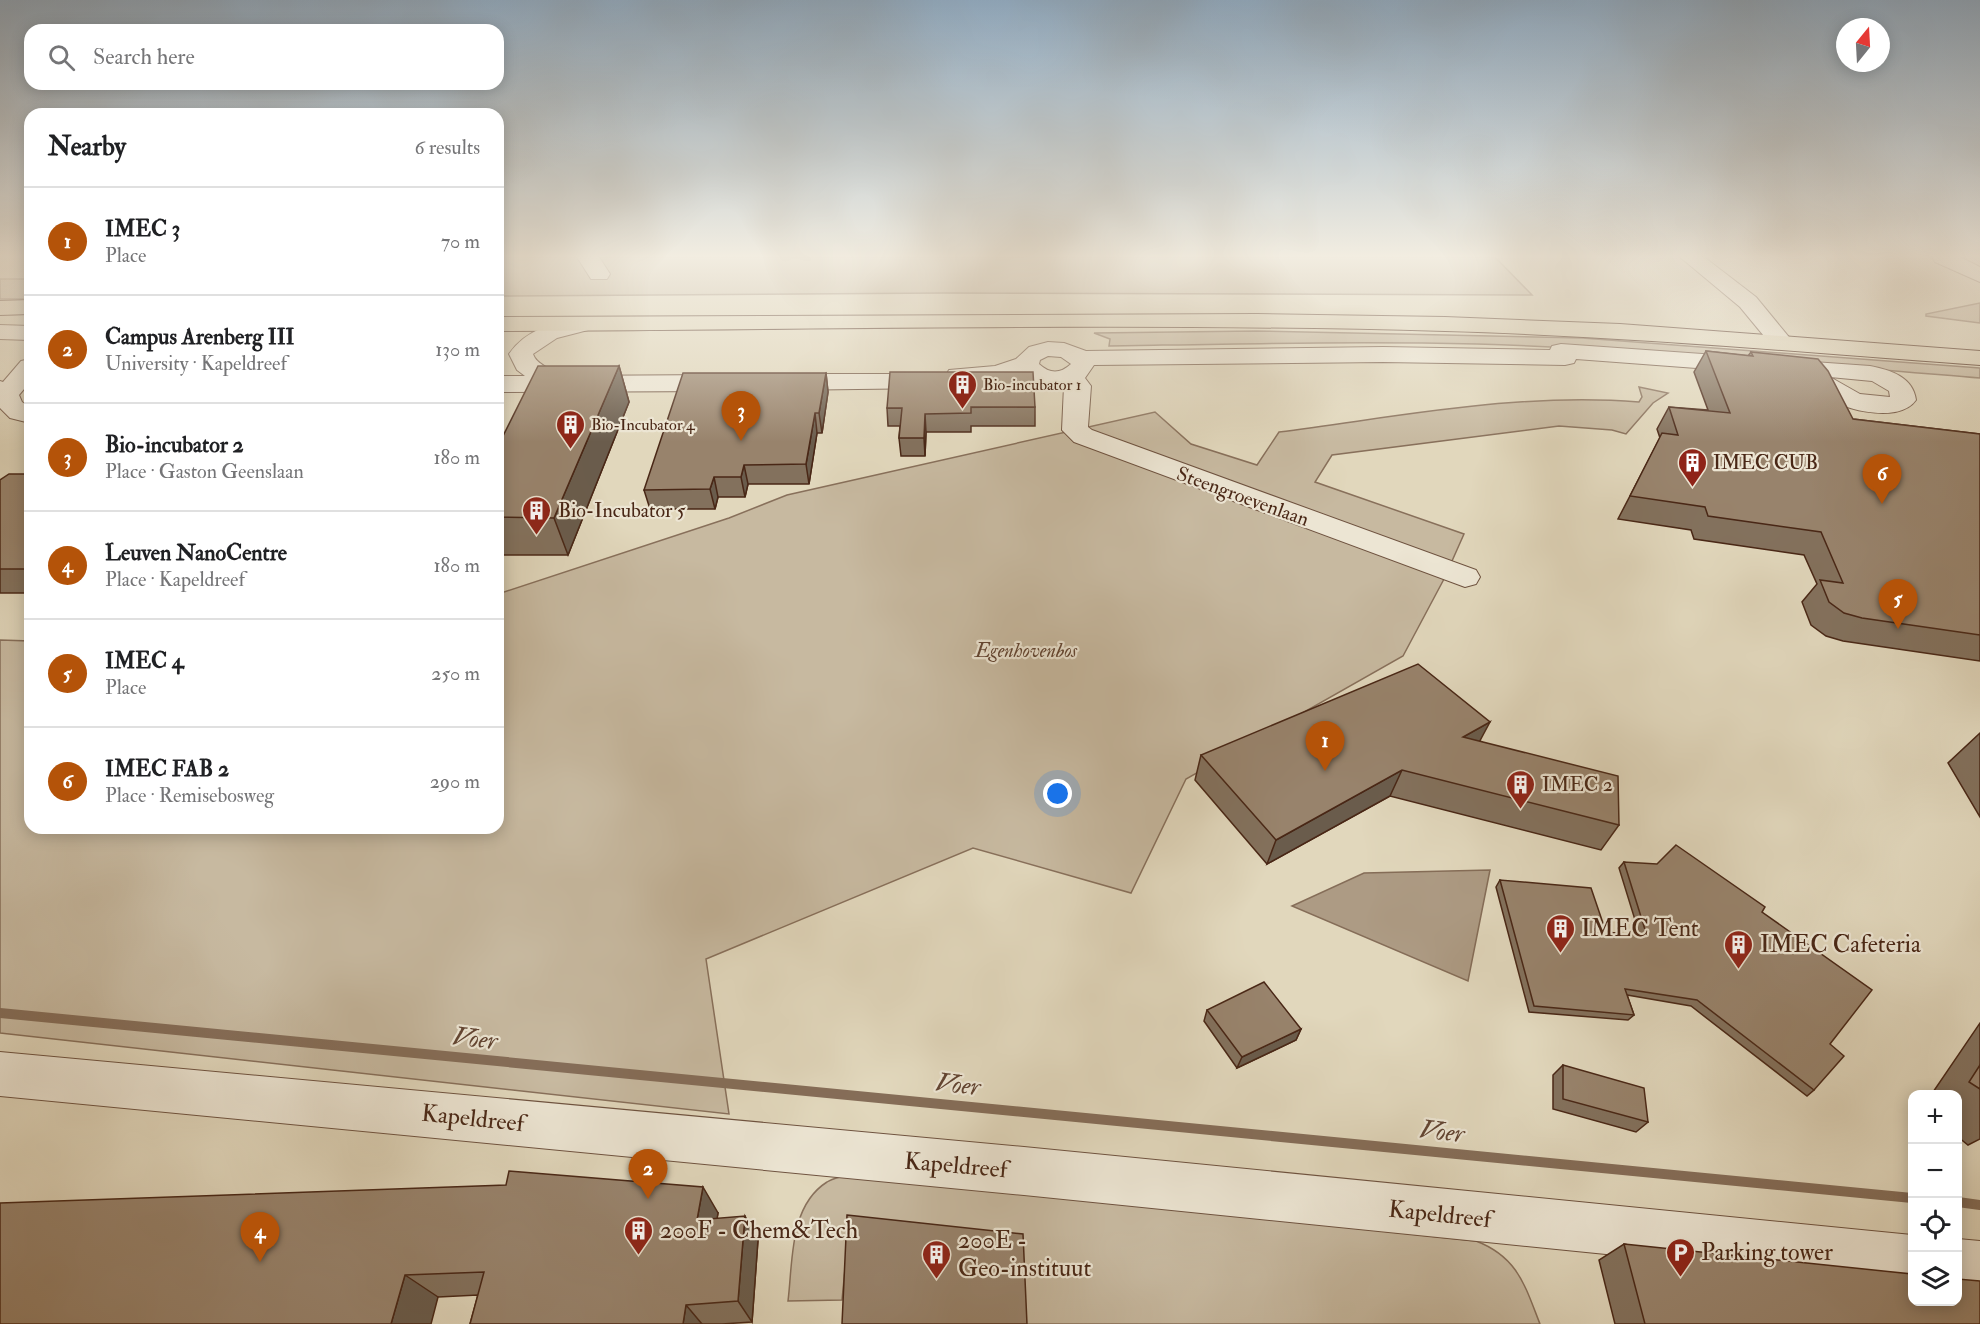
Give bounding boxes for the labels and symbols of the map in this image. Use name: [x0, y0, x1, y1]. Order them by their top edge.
north arrow: [1836, 18, 1890, 72]
building icon: Bio-incubator 1: [946, 368, 978, 410]
place label: Bio-incubator 1: [983, 375, 1082, 395]
pin: 3: [722, 392, 760, 441]
building icon: Bio-Incubator 4: [554, 408, 586, 450]
place label: Bio-Incubator 4: [591, 415, 696, 435]
building icon: IMEC CUB: [1676, 446, 1708, 488]
place label: IMEC CUB: [1713, 450, 1818, 475]
pin: 6: [1862, 454, 1902, 504]
street label: Steengroevenlaan: [1173, 461, 1312, 532]
building icon: Bio-Incubator 5: [521, 494, 553, 536]
place label: Bio-Incubator 5: [558, 498, 686, 523]
pin: 5: [1878, 580, 1918, 629]
park label: Egenhovenbos: [973, 638, 1078, 663]
pin: 1: [1306, 722, 1344, 771]
building icon: IMEC 2: [1505, 768, 1537, 810]
place label: IMEC 2: [1542, 772, 1613, 797]
your location: [1043, 779, 1072, 808]
building icon: IMEC Tent: [1544, 912, 1576, 954]
place label: IMEC Tent: [1581, 913, 1699, 944]
building icon: IMEC Cafeteria: [1723, 928, 1755, 970]
place label: IMEC Cafeteria: [1760, 929, 1922, 960]
water label: Voer: [451, 1021, 500, 1057]
water label: Voer: [934, 1067, 983, 1103]
street label: Kapeldreef: [420, 1098, 529, 1140]
water label: Voer: [1418, 1114, 1467, 1150]
street label: Kapeldreef: [903, 1146, 1012, 1186]
pin: 2: [628, 1150, 668, 1199]
street label: Kapeldreef: [1387, 1194, 1496, 1236]
pin: 4: [240, 1212, 280, 1262]
building icon: 200F - Chem&Tech: [623, 1214, 655, 1256]
place label: 200F - Chem&Tech: [660, 1215, 858, 1246]
place label: 200E - Geo-instituut: [958, 1225, 1091, 1284]
parking icon: Parking tower: [1664, 1236, 1696, 1278]
place label: Parking tower: [1701, 1237, 1833, 1268]
building icon: 200E - Geo-instituut: [921, 1238, 953, 1280]

